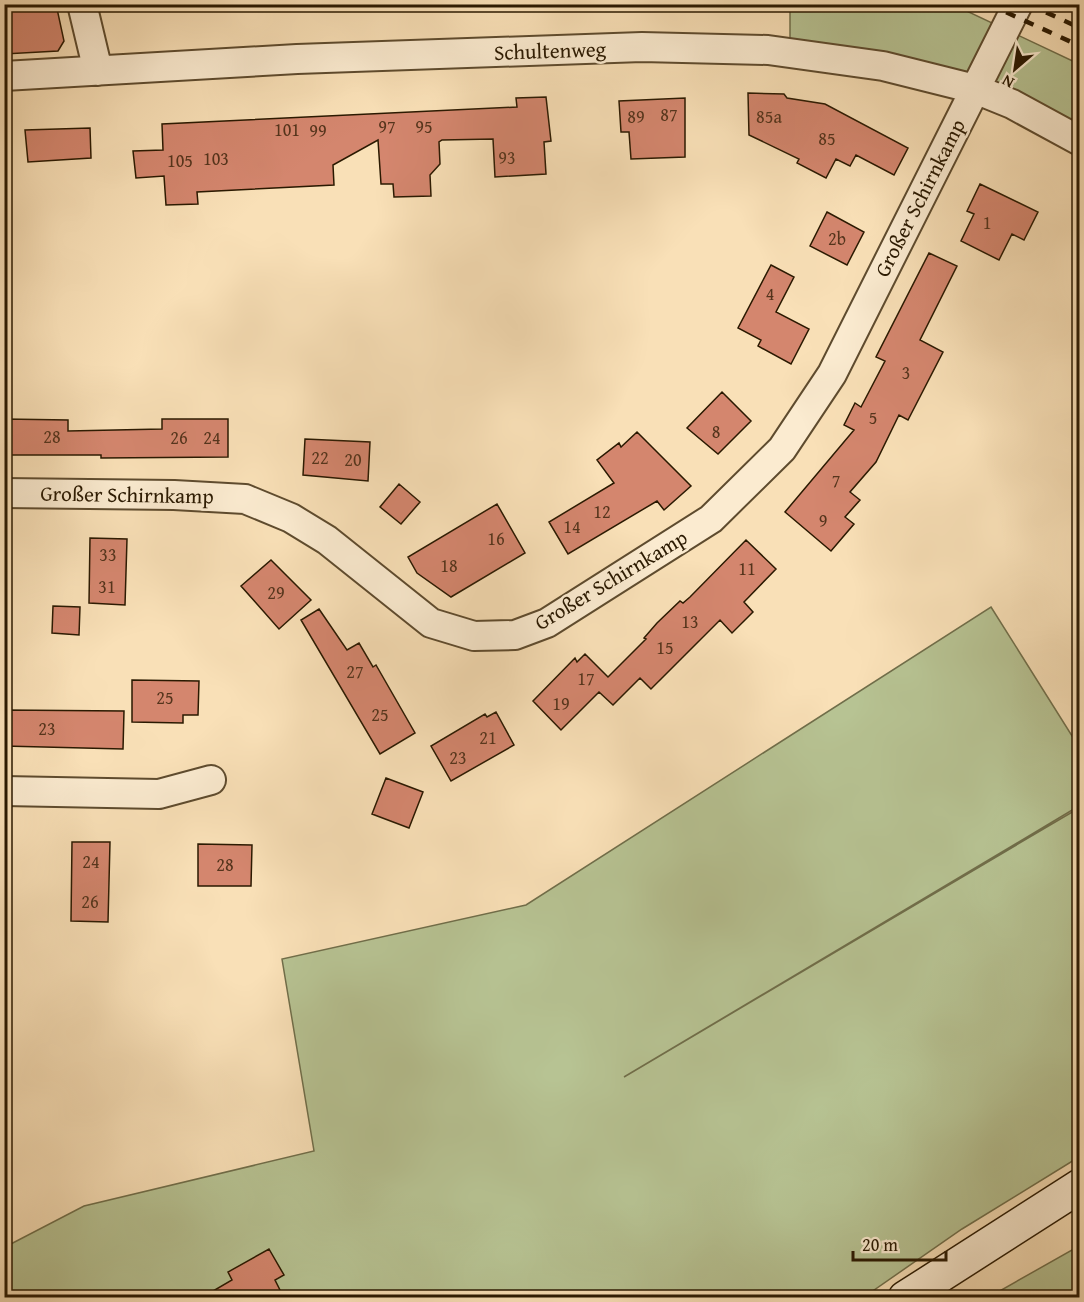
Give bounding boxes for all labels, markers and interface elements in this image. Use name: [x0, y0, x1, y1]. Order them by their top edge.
street label: Schultenweg: [493, 33, 607, 68]
north arrow: [985, 39, 1045, 99]
text: N: [997, 69, 1018, 95]
house number: 87: [660, 101, 678, 128]
house number: 89: [627, 103, 645, 130]
house number: 85a: [756, 103, 782, 130]
house number: 97: [378, 113, 396, 140]
house number: 95: [415, 113, 433, 140]
street label: Großer Schirnkamp: [866, 114, 973, 282]
house number: 101: [274, 116, 300, 143]
house number: 99: [309, 117, 327, 144]
house number: 85: [818, 125, 836, 152]
house number: 93: [498, 144, 516, 171]
house number: 103: [203, 145, 229, 172]
house number: 105: [167, 147, 193, 174]
house number: 1: [983, 209, 991, 236]
house number: 2b: [828, 225, 846, 252]
house number: 4: [766, 280, 774, 307]
house number: 3: [902, 359, 910, 386]
house number: 5: [869, 404, 877, 431]
house number: 8: [712, 418, 720, 445]
house number: 28: [43, 423, 61, 450]
house number: 26: [170, 424, 188, 451]
house number: 24: [203, 424, 221, 451]
house number: 22: [311, 444, 329, 471]
house number: 20: [344, 446, 362, 473]
house number: 7: [832, 467, 840, 494]
street label: Großer Schirnkamp: [40, 477, 214, 512]
house number: 12: [593, 498, 611, 525]
house number: 9: [819, 507, 827, 534]
house number: 14: [563, 513, 581, 540]
street label: Großer Schirnkamp: [528, 522, 693, 637]
house number: 16: [487, 525, 505, 552]
house number: 33: [99, 541, 117, 568]
house number: 18: [440, 552, 458, 579]
house number: 11: [738, 555, 756, 582]
house number: 31: [98, 573, 116, 600]
house number: 29: [267, 579, 285, 606]
house number: 13: [681, 608, 699, 635]
house number: 15: [656, 634, 674, 661]
house number: 27: [346, 658, 364, 685]
house number: 17: [577, 665, 595, 692]
house number: 25: [156, 684, 174, 711]
house number: 19: [552, 690, 570, 717]
house number: 25: [371, 701, 389, 728]
house number: 23: [38, 715, 56, 742]
house number: 21: [479, 724, 497, 751]
house number: 23: [449, 744, 467, 771]
house number: 24: [82, 848, 100, 875]
house number: 28: [216, 851, 234, 878]
house number: 26: [81, 888, 99, 915]
scale bar: [853, 1224, 946, 1262]
text: 20 m: [862, 1231, 898, 1258]

